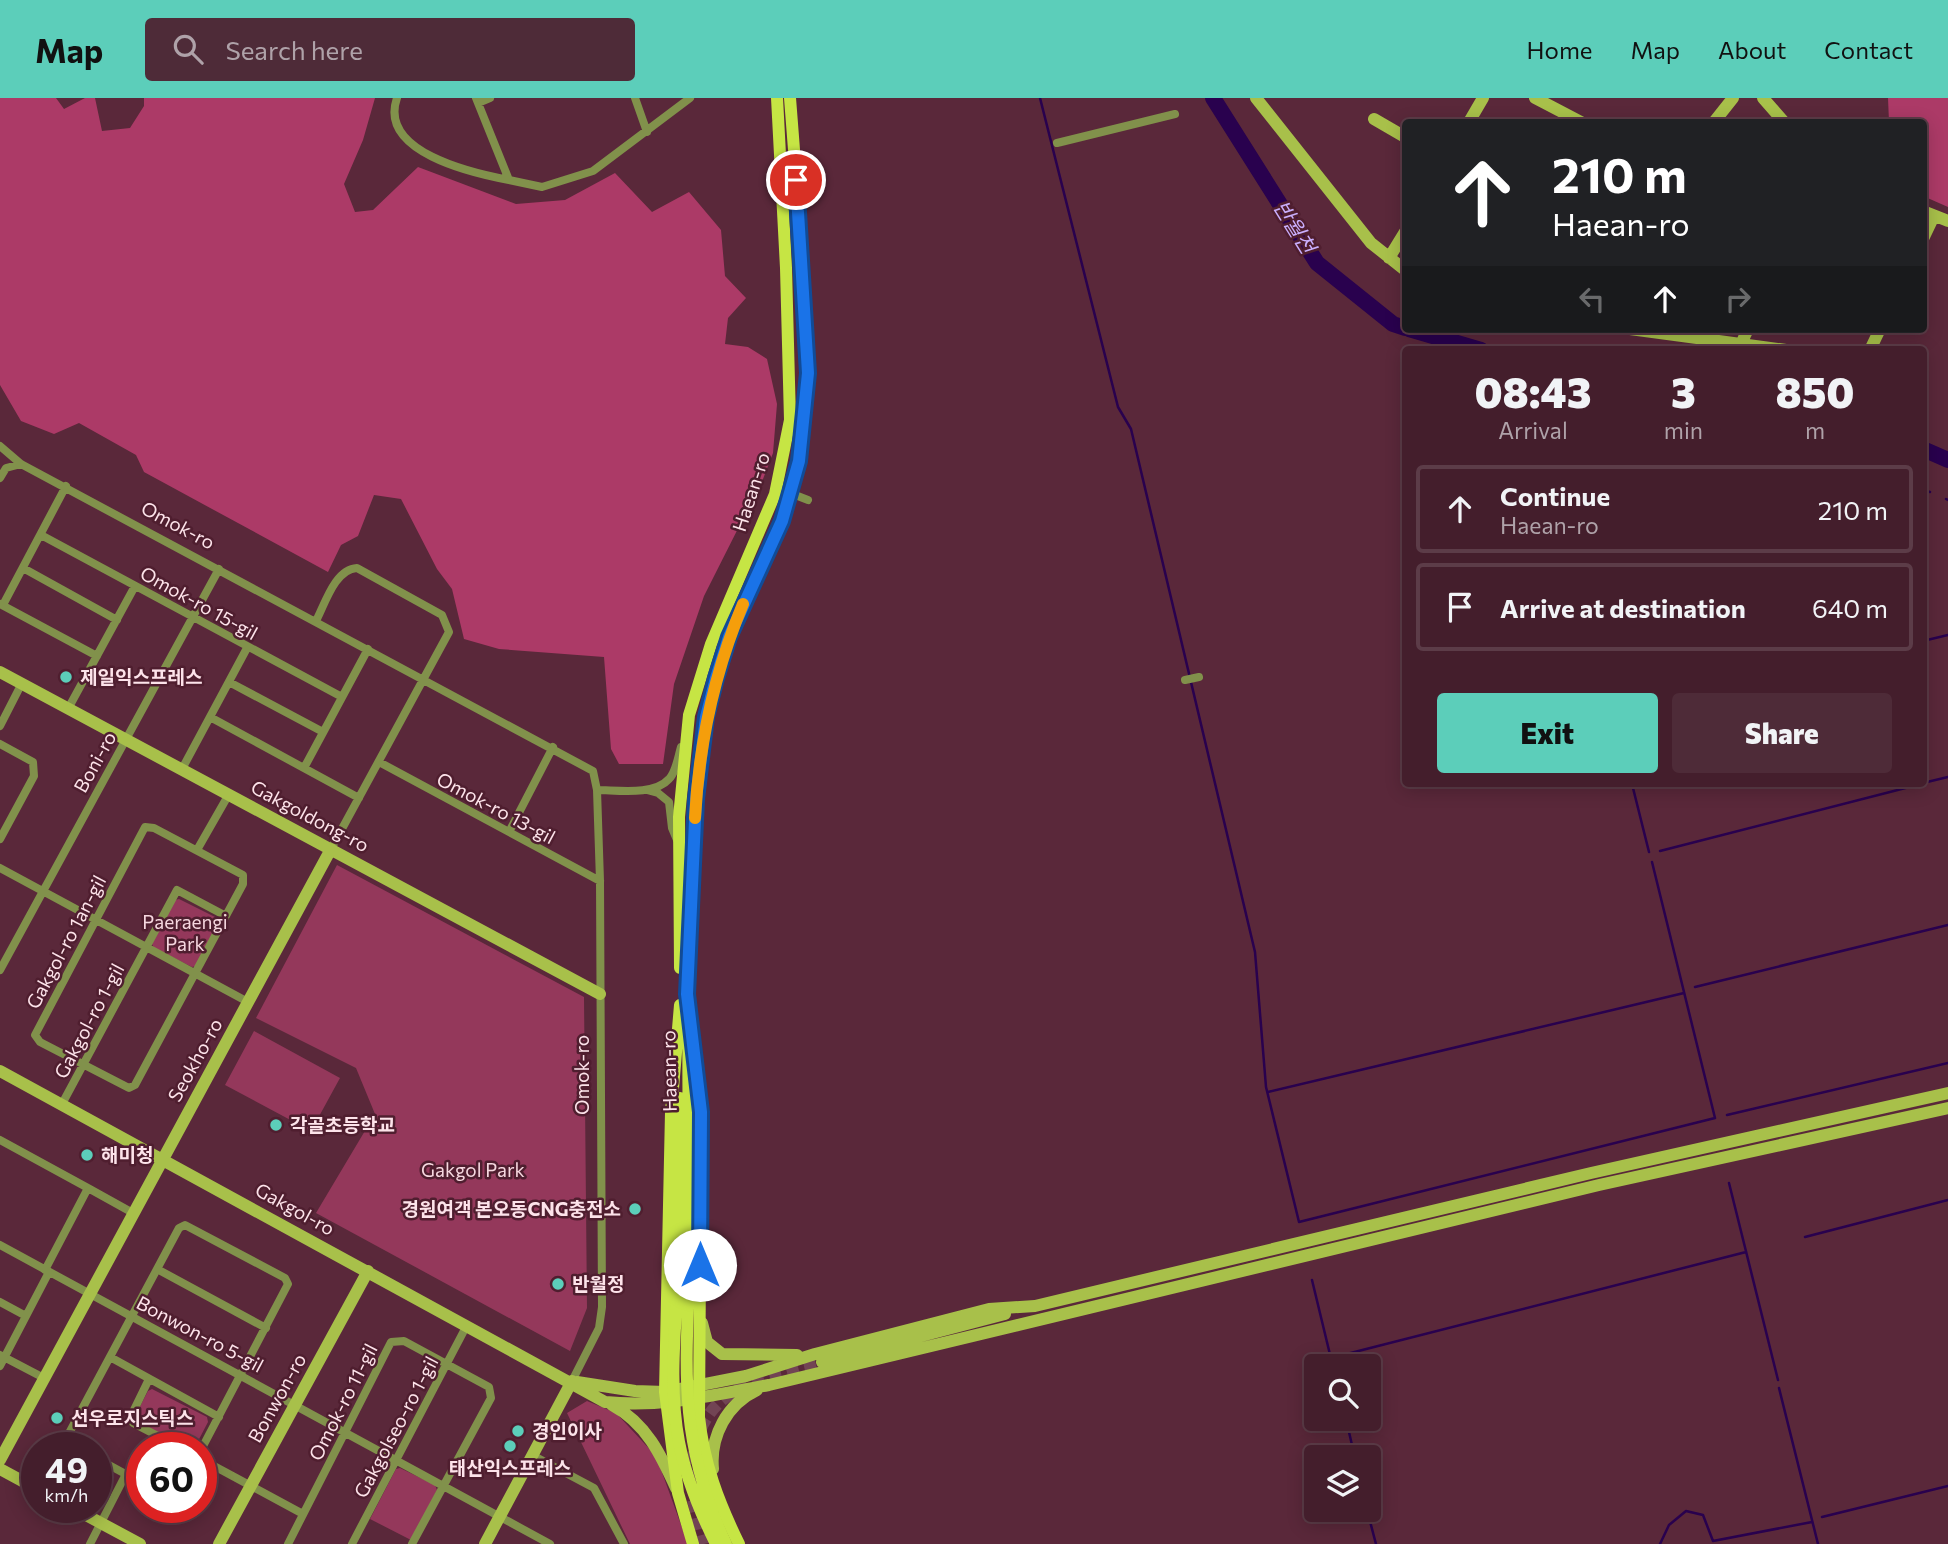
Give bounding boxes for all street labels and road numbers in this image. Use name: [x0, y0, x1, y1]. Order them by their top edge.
street label: Haean-ro: [727, 449, 774, 534]
street label: Omok-ro: [138, 496, 219, 553]
street label: Omok-ro 15-gil: [136, 561, 262, 644]
street label: Boni-ro: [68, 727, 121, 796]
street label: Omok-ro 13-gil: [433, 767, 559, 848]
street label: Gakgoldong-ro: [247, 775, 373, 856]
street label: Gakgol-ro 1an-gil: [21, 871, 110, 1012]
street label: Gakgol-ro 1-gil: [49, 959, 128, 1082]
street label: Seokho-ro: [162, 1014, 227, 1105]
street label: Haean-ro: [656, 1030, 681, 1112]
street label: Omok-ro: [570, 1035, 593, 1115]
street label: Gakgol-ro: [252, 1177, 339, 1240]
street label: Bonwon-ro 5-gil: [133, 1290, 268, 1377]
street label: Omok-ro 11-gil: [303, 1340, 382, 1464]
street label: Bonwon-ro: [243, 1349, 310, 1446]
street label: Gakgolseo-ro 1-gil: [349, 1352, 443, 1501]

